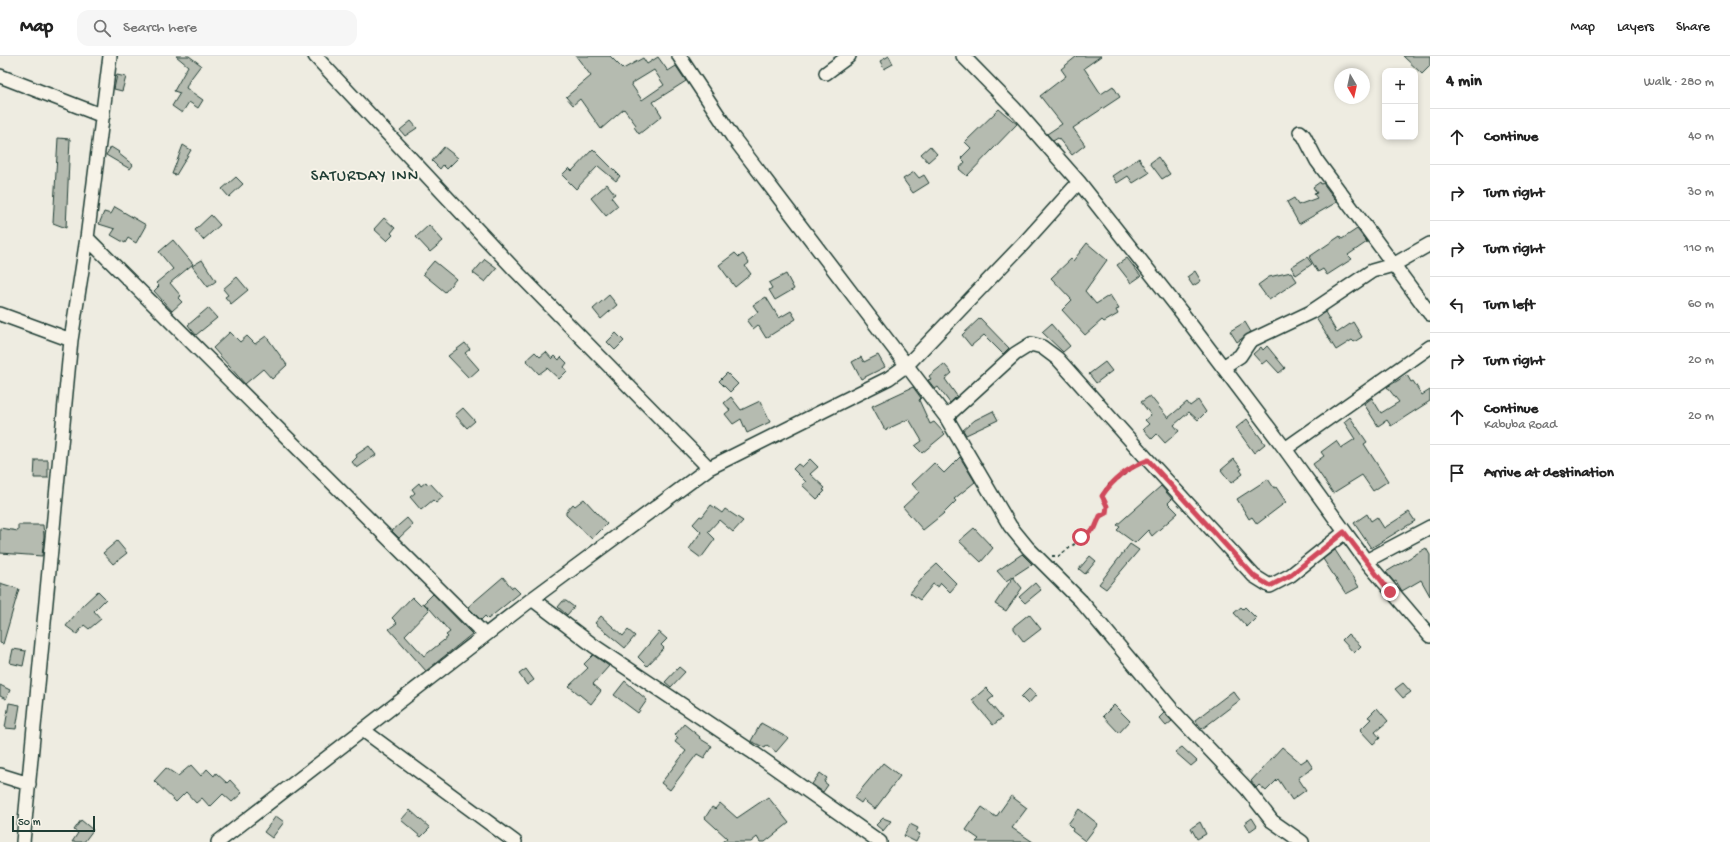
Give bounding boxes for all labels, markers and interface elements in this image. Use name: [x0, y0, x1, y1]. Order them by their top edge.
search box: [77, 10, 357, 46]
text: Map: [20, 16, 53, 39]
icon: search: [91, 17, 113, 39]
text: Search here: [123, 19, 197, 37]
text: Map: [1571, 19, 1595, 36]
text: Layers: [1617, 19, 1654, 36]
text: Share: [1676, 19, 1710, 36]
north arrow: [1334, 68, 1370, 104]
map controls: [1382, 68, 1418, 140]
button: +: [1382, 68, 1418, 104]
text: 4 min: [1446, 72, 1482, 92]
text: Walk · 280 m: [1644, 75, 1714, 90]
button: −: [1382, 104, 1418, 140]
icon: ahead: [1446, 126, 1468, 148]
text: Continue: [1484, 128, 1538, 146]
text: 40 m: [1688, 129, 1714, 144]
district label: SATURDAY INN: [311, 168, 419, 187]
icon: right: [1446, 182, 1468, 204]
text: Turn right: [1484, 184, 1544, 202]
text: 30 m: [1688, 185, 1714, 200]
icon: right: [1446, 238, 1468, 260]
text: Turn right: [1484, 240, 1544, 258]
text: 110 m: [1684, 241, 1714, 256]
icon: left: [1446, 294, 1468, 316]
text: Turn left: [1484, 296, 1535, 314]
text: 60 m: [1688, 297, 1714, 312]
icon: right: [1446, 350, 1468, 372]
text: Turn right: [1484, 352, 1544, 370]
text: 20 m: [1688, 353, 1714, 368]
text: Continue: [1484, 400, 1538, 418]
icon: ahead: [1446, 406, 1468, 428]
text: 20 m: [1688, 409, 1714, 424]
text: Kabuba Road: [1484, 418, 1557, 433]
icon: arrive: [1446, 462, 1468, 484]
text: Arrive at destination: [1484, 464, 1614, 482]
route start: [1072, 528, 1090, 546]
route end: [1381, 583, 1399, 601]
scale bar: [12, 814, 95, 833]
text: 50 m: [18, 817, 40, 829]

